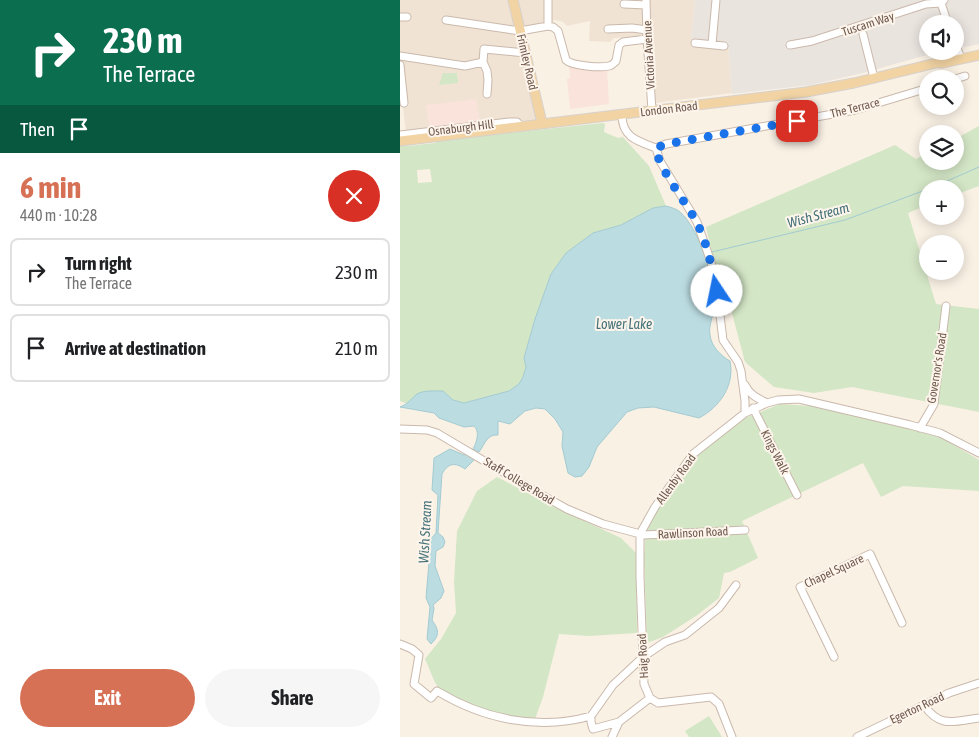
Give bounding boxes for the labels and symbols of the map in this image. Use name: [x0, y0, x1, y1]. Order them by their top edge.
street label: Tuscam Way: [840, 9, 896, 39]
street label: Victoria Avenue: [640, 20, 658, 90]
street label: Frimley Road: [514, 32, 540, 92]
street label: The Terrace: [829, 95, 881, 121]
street label: London Road: [639, 99, 699, 119]
pin: [776, 100, 818, 142]
street label: Osnaburgh Hill: [427, 117, 495, 139]
water label: Wish Stream: [785, 199, 851, 231]
position arrow: [690, 264, 742, 316]
water label: Lower Lake: [596, 316, 652, 332]
street label: Governor's Road: [924, 332, 950, 404]
street label: Kings Walk: [758, 427, 792, 477]
street label: Allenby Road: [653, 451, 699, 507]
street label: Staff College Road: [481, 454, 557, 508]
water label: Wish Stream: [415, 500, 435, 564]
street label: Rawlinson Road: [657, 524, 729, 542]
street label: Chapel Square: [802, 551, 866, 591]
street label: Haig Road: [635, 633, 651, 679]
street label: Egerton Road: [888, 689, 946, 727]

